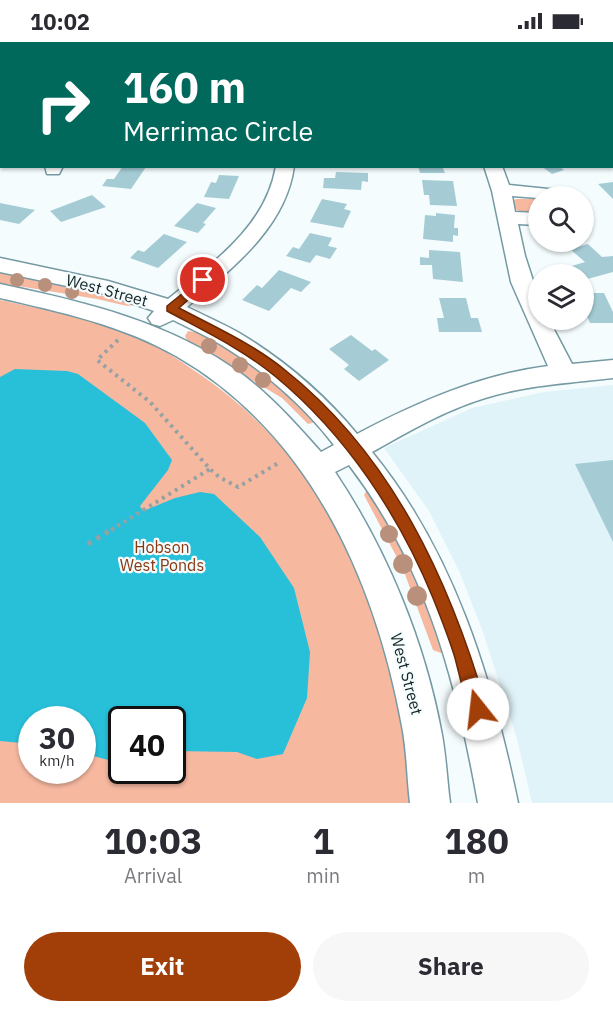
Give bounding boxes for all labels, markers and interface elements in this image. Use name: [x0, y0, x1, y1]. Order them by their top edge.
text: 10:02: [30, 7, 90, 36]
text: 160 m: [123, 60, 246, 115]
icon: right: [24, 66, 102, 144]
text: Merrimac Circle: [123, 113, 313, 148]
map controls: [528, 186, 594, 330]
button: search: [528, 186, 594, 252]
pin: [177, 254, 228, 305]
icon: arrive: [186, 263, 219, 296]
button: layers: [528, 264, 594, 330]
street label: West Street: [64, 270, 150, 310]
park label: Hobson West Ponds: [120, 537, 204, 575]
street label: West Street: [387, 631, 427, 717]
position arrow: [446, 677, 510, 741]
speed limit sign: 40: [108, 706, 186, 784]
text: 30: [39, 718, 75, 757]
text: km/h: [39, 751, 75, 770]
text: 10:03: [104, 817, 202, 864]
text: 1: [312, 817, 334, 864]
text: 180: [444, 817, 509, 864]
text: Arrival: [124, 862, 182, 889]
text: min: [306, 862, 340, 889]
text: m: [468, 862, 485, 889]
button: Exit: [24, 932, 301, 1001]
button: Share: [313, 932, 589, 1001]

